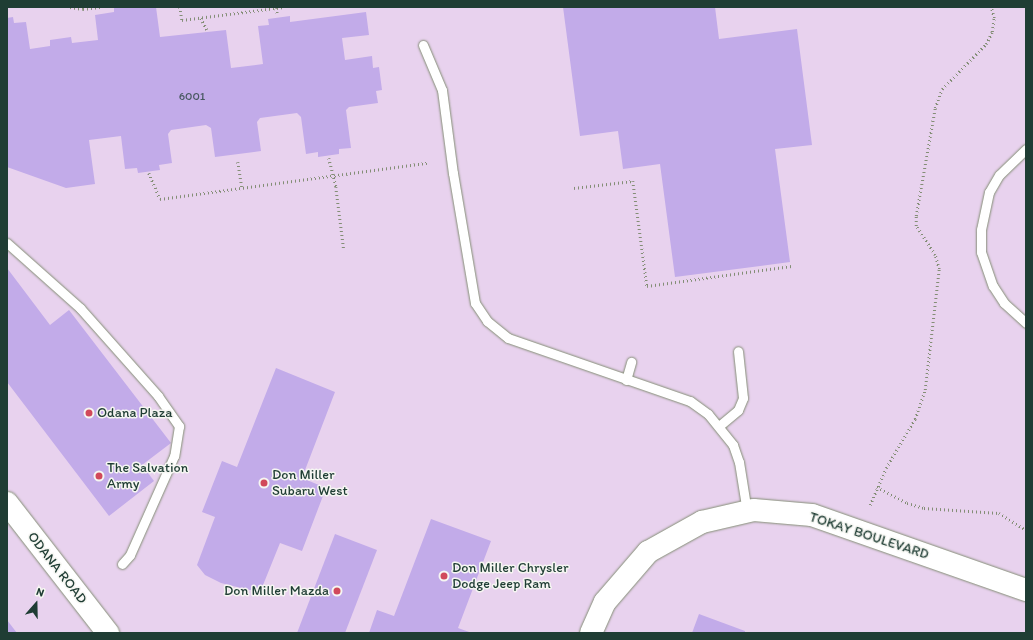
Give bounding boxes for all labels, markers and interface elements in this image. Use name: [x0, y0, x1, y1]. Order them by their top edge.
house number: 6001: [179, 90, 205, 104]
place label: Odana Plaza: [97, 405, 172, 421]
marker: Odana Plaza: [84, 408, 94, 418]
place label: The Salvation Army: [107, 460, 189, 492]
place label: Don Miller Subaru West: [272, 467, 348, 500]
marker: The Salvation Army: [94, 471, 104, 481]
marker: Don Miller Subaru West: [259, 478, 269, 488]
street label: TOKAY BOULEVARD: [807, 509, 931, 563]
street label: ODANA ROAD: [24, 529, 90, 607]
place label: Don Miller Chrysler Dodge Jeep Ram: [452, 560, 568, 592]
marker: Don Miller Chrysler Dodge Jeep Ram: [439, 571, 449, 581]
place label: Don Miller Mazda: [224, 583, 329, 599]
north arrow: [16, 584, 56, 624]
marker: Don Miller Mazda: [332, 586, 342, 596]

